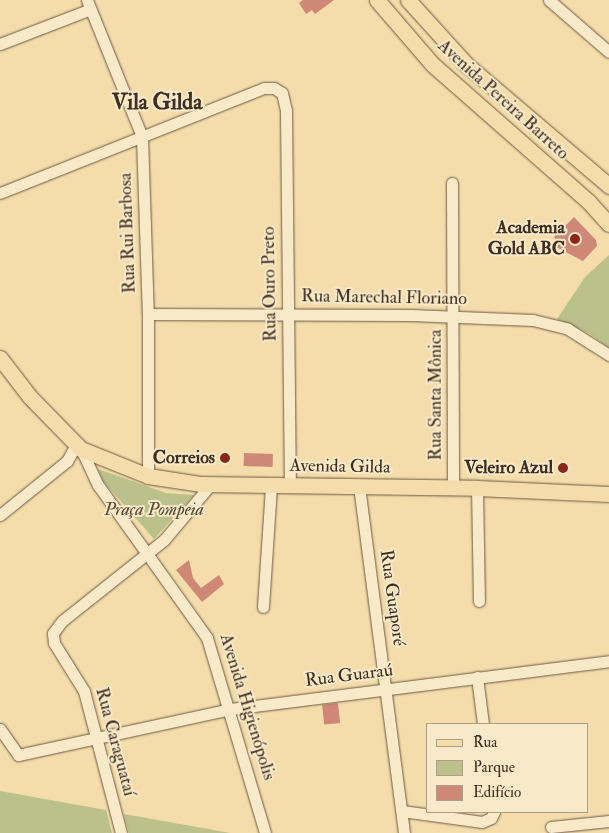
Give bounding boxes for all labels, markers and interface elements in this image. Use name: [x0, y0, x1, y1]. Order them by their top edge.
street label: Avenida Pereira Barreto: [433, 35, 573, 165]
district label: Vila Gilda: [112, 90, 202, 116]
street label: Rua Rui Barbosa: [115, 172, 141, 294]
place label: Academia Gold ABC: [488, 218, 565, 260]
street label: Rua Ouro Preto: [258, 226, 282, 342]
marker: Academia Gold ABC: [569, 233, 581, 245]
street label: Rua Marechal Floriano: [301, 286, 467, 310]
street label: Rua Santa Mônica: [425, 329, 447, 461]
place label: Correios: [153, 447, 215, 469]
marker: Correios: [219, 452, 231, 464]
street label: Avenida Gilda: [289, 455, 391, 479]
place label: Veleiro Azul: [464, 457, 553, 479]
marker: Veleiro Azul: [557, 462, 569, 474]
park label: Praça Pompeia: [104, 499, 204, 521]
street label: Rua Guaporé: [375, 548, 409, 648]
street label: Avenida Higienópolis: [214, 631, 280, 783]
street label: Rua Guaraú: [304, 660, 394, 692]
street label: Rua Caraguataí: [90, 685, 140, 799]
legend: [426, 723, 589, 813]
text: Rua: [473, 733, 498, 752]
text: Parque: [473, 758, 515, 777]
text: Edifício: [473, 783, 521, 802]

